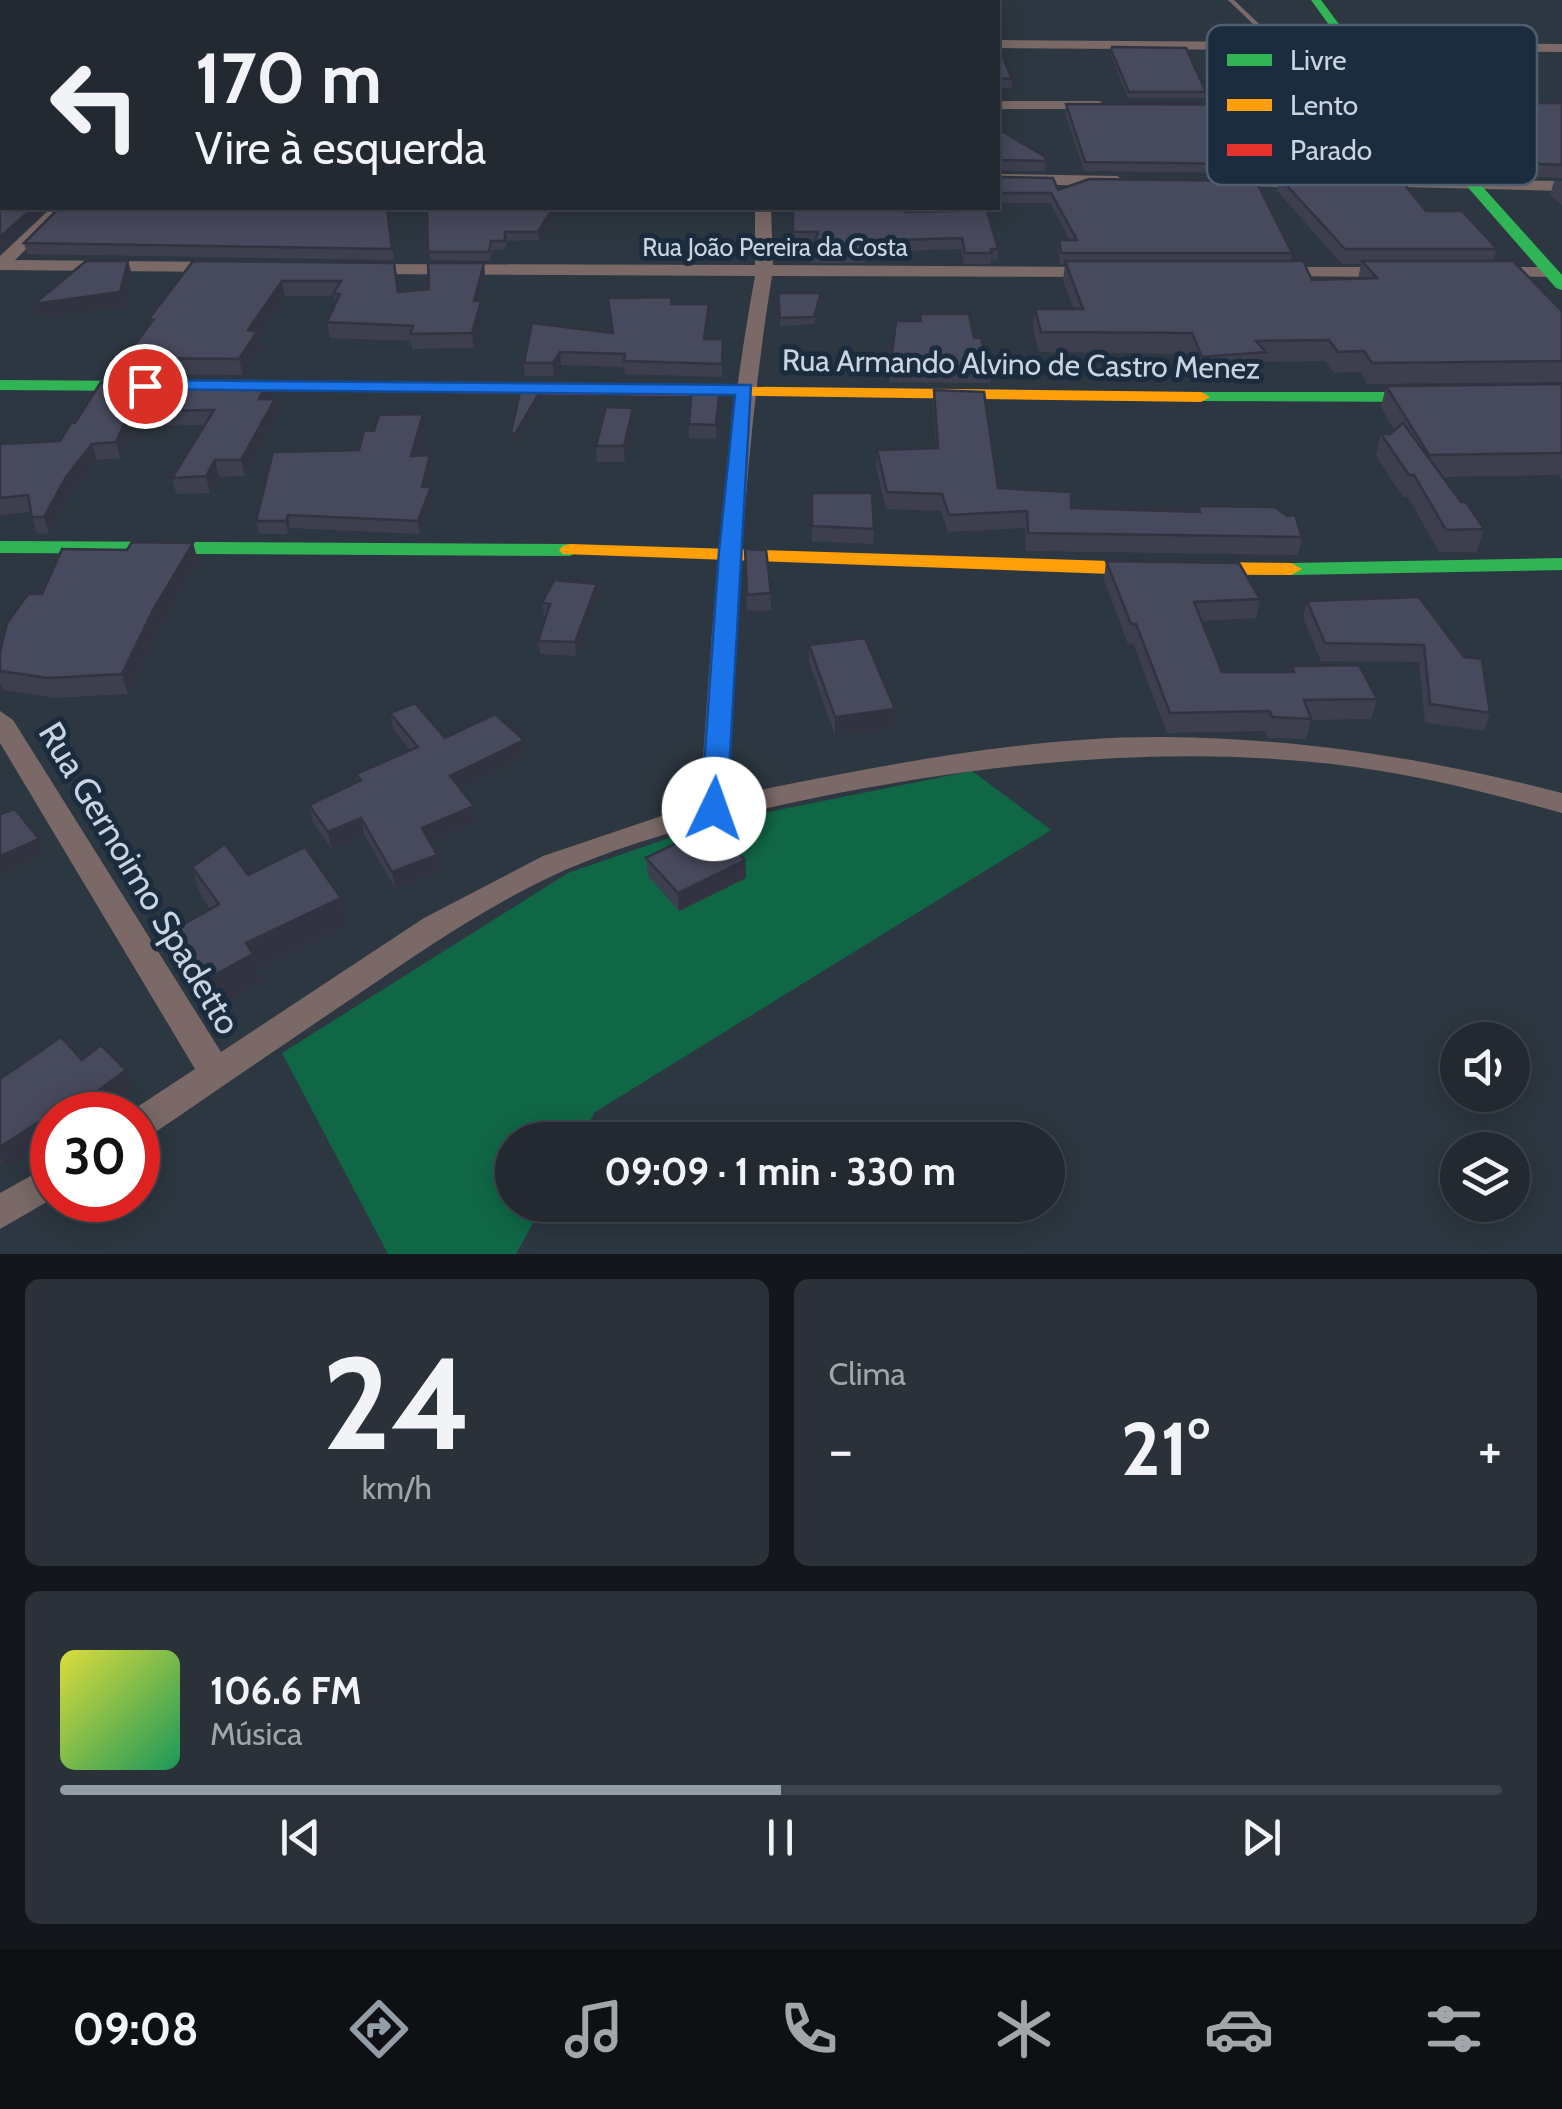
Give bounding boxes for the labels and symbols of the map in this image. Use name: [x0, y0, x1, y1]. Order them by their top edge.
legend: [1207, 25, 1537, 185]
text: Livre: [1290, 43, 1347, 77]
text: Lento: [1290, 88, 1358, 122]
text: Parado: [1290, 133, 1372, 167]
street label: Rua João Pereira da Costa: [642, 232, 908, 262]
street label: Rua Armando Alvino de Castro Menez: [782, 341, 1260, 387]
pin: [103, 344, 188, 429]
street label: Rua Gernoimo Spadetto: [30, 714, 250, 1042]
position arrow: [662, 757, 766, 861]
speed limit sign: 30: [30, 1092, 160, 1222]

